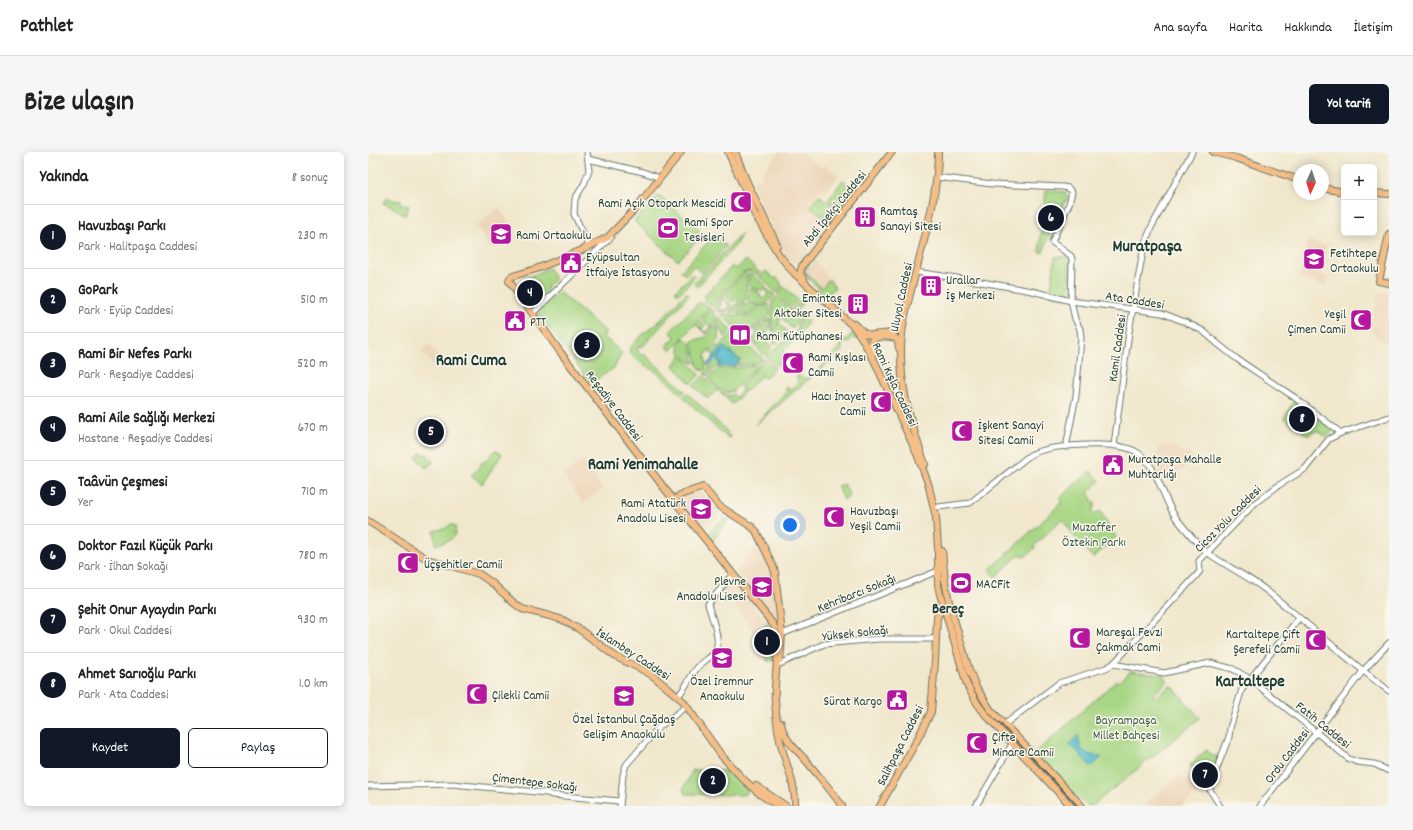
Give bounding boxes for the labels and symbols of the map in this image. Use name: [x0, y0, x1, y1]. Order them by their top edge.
north arrow: [1293, 164, 1329, 200]
street label: Abdi İpekçi Caddesi: [798, 167, 872, 252]
mosque icon: Rami Açık Otopark Mescidi: [728, 189, 754, 215]
place label: Rami Açık Otopark Mescidi: [598, 195, 727, 214]
place label: Ramtaş Sanayi Sitesi: [880, 203, 942, 237]
pin: 6: [1038, 203, 1064, 233]
building icon: Ramtaş Sanayi Sitesi: [852, 204, 878, 230]
place label: Rami Spor Tesisleri: [684, 214, 733, 248]
sports icon: Rami Spor Tesisleri: [655, 215, 681, 241]
school or university icon: Rami Ortaokulu: [488, 221, 514, 247]
place label: Rami Ortaokulu: [516, 227, 591, 246]
district label: Muratpaşa: [1113, 236, 1183, 260]
place label: Fetihtepe Ortaokulu: [1330, 245, 1379, 279]
school or university icon: Fetihtepe Ortaokulu: [1301, 246, 1327, 272]
place label: Eyüpsultan İtfaiye İstasyonu: [586, 249, 670, 283]
public building icon: Eyüpsultan İtfaiye İstasyonu: [558, 250, 584, 276]
street label: Uluyol Caddesi: [886, 261, 919, 334]
place label: Urallar İş Merkezi: [946, 272, 995, 306]
building icon: Urallar İş Merkezi: [918, 273, 944, 299]
pin: 4: [517, 278, 543, 308]
street label: Ata Caddesi: [1104, 287, 1166, 316]
place label: Emintaş Aktoker Sitesi: [774, 290, 843, 324]
building icon: Emintaş Aktoker Sitesi: [845, 291, 871, 317]
place label: Yeşil Çimen Camii: [1288, 306, 1347, 340]
mosque icon: Yeşil Çimen Camii: [1348, 307, 1374, 333]
public building icon: PTT: [502, 308, 528, 334]
street label: Kamil Caddesi: [1104, 313, 1133, 383]
place label: PTT: [530, 314, 546, 333]
library icon: Rami Kütüphanesi: [727, 322, 753, 348]
place label: Rami Kütüphanesi: [756, 328, 843, 347]
pin: 3: [574, 330, 600, 360]
street label: Rami Kışla Caddesi: [866, 340, 922, 431]
place label: Rami Kışlası Camii: [808, 349, 866, 383]
district label: Rami Cuma: [436, 350, 507, 374]
mosque icon: Rami Kışlası Camii: [780, 350, 806, 376]
street label: Reşadiye Caddesi: [580, 367, 646, 446]
place label: Hacı İnayet Camii: [811, 388, 867, 422]
mosque icon: Hacı İnayet Camii: [868, 389, 894, 415]
pin: 8: [1289, 404, 1315, 434]
pin: 5: [418, 417, 444, 447]
place label: İşkent Sanayi Sitesi Camii: [978, 417, 1044, 451]
mosque icon: İşkent Sanayi Sitesi Camii: [949, 418, 975, 444]
place label: Muratpaşa Mahalle Muhtarlığı: [1128, 451, 1222, 485]
public building icon: Muratpaşa Mahalle Muhtarlığı: [1100, 452, 1126, 478]
district label: Rami Yenimahalle: [588, 454, 699, 478]
street label: Cicoz Yolu Caddesi: [1191, 481, 1267, 558]
place label: Rami Atatürk Anadolu Lisesi: [617, 495, 687, 529]
school or university icon: Rami Atatürk Anadolu Lisesi: [688, 496, 714, 522]
place label: Havuzbaşı Yeşil Camii: [850, 503, 901, 537]
mosque icon: Havuzbaşı Yeşil Camii: [821, 504, 847, 530]
your location: [780, 515, 800, 535]
park label: Muzaffer Öztekin Parkı: [1062, 519, 1126, 553]
mosque icon: Üçşehitler Camii: [395, 550, 421, 576]
place label: Üçşehitler Camii: [424, 556, 503, 575]
street label: Kehribarcı Sokağı: [815, 570, 899, 619]
sports icon: MACFit: [948, 570, 974, 596]
place label: Plevne Anadolu Lisesi: [677, 573, 747, 607]
school or university icon: Plevne Anadolu Lisesi: [749, 574, 775, 600]
place label: MACFit: [976, 576, 1010, 595]
district label: Bereç: [932, 599, 964, 621]
street label: Yüksek Sokağı: [821, 622, 889, 647]
street label: İslambey Caddesi: [592, 624, 674, 687]
place label: Mareşal Fevzi Çakmak Cami: [1096, 624, 1163, 658]
mosque icon: Mareşal Fevzi Çakmak Cami: [1067, 625, 1093, 651]
place label: Kartaltepe Çift Şerefeli Camii: [1226, 626, 1301, 660]
pin: 1: [754, 627, 780, 657]
mosque icon: Kartaltepe Çift Şerefeli Camii: [1303, 627, 1329, 653]
school or university icon: Özel İremnur Anaokulu: [709, 645, 735, 671]
district label: Kartaltepe: [1215, 671, 1285, 695]
place label: Özel İremnur Anaokulu: [690, 673, 754, 707]
mosque icon: Çilekli Camii: [464, 681, 490, 707]
school or university icon: Özel İstanbul Çağdaş Gelişim Anaokulu: [611, 683, 637, 709]
place label: Çilekli Camii: [492, 687, 550, 706]
public building icon: Sürat Kargo: [884, 687, 910, 713]
place label: Sürat Kargo: [824, 693, 882, 712]
street label: Fatih Caddesi: [1291, 698, 1355, 755]
street label: Salihpaşa Caddesi: [873, 702, 930, 790]
place label: Özel İstanbul Çağdaş Gelişim Anaokulu: [573, 711, 676, 745]
park label: Bayrampaşa Millet Bahçesi: [1093, 712, 1160, 746]
street label: Ordu Caddesi: [1261, 724, 1316, 788]
place label: Çifte Minare Camii: [992, 729, 1054, 763]
mosque icon: Çifte Minare Camii: [964, 730, 990, 756]
pin: 7: [1192, 760, 1218, 790]
pin: 2: [700, 766, 726, 796]
street label: Çimentepe Sokağı: [491, 769, 578, 798]

